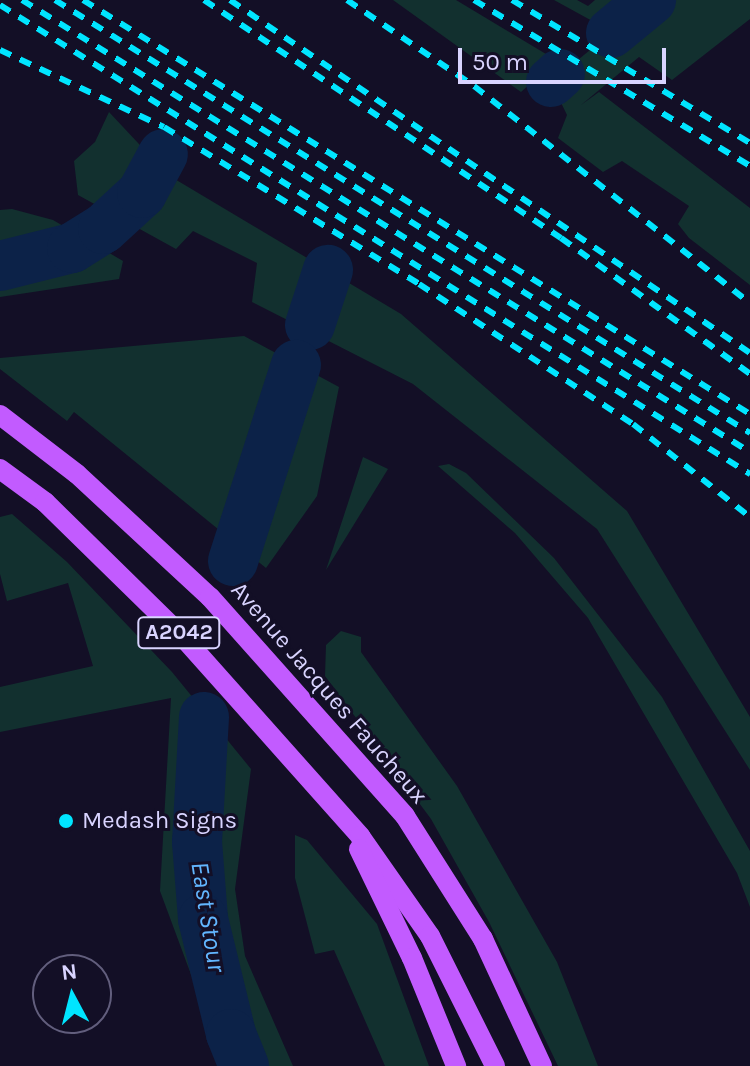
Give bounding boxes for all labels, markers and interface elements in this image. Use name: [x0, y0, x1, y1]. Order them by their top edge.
scale bar: [462, 32, 670, 82]
text: 50 m: [472, 48, 528, 76]
street label: Avenue Jacques Faucheux: [225, 576, 433, 810]
road number: A2042: [137, 615, 221, 651]
place label: Medash Signs: [82, 807, 237, 835]
marker: Medash Signs: [57, 812, 75, 830]
water label: East Stour: [184, 859, 232, 975]
north arrow: [32, 954, 112, 1034]
text: N: [60, 958, 79, 986]

